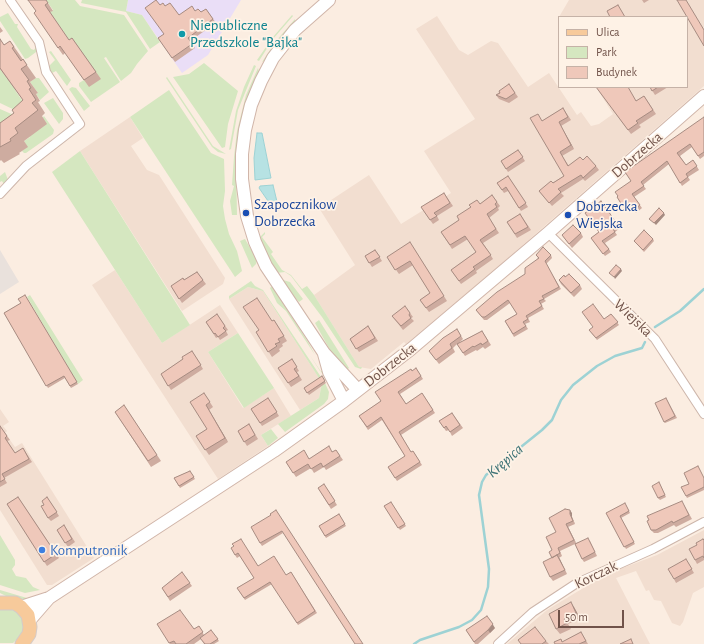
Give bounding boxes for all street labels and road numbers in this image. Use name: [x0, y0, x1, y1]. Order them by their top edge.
street label: Dobrzecka: [608, 128, 666, 182]
street label: Wiejska: [610, 295, 656, 341]
street label: Dobrzecka: [360, 339, 420, 391]
street label: Korczak: [572, 557, 620, 593]

